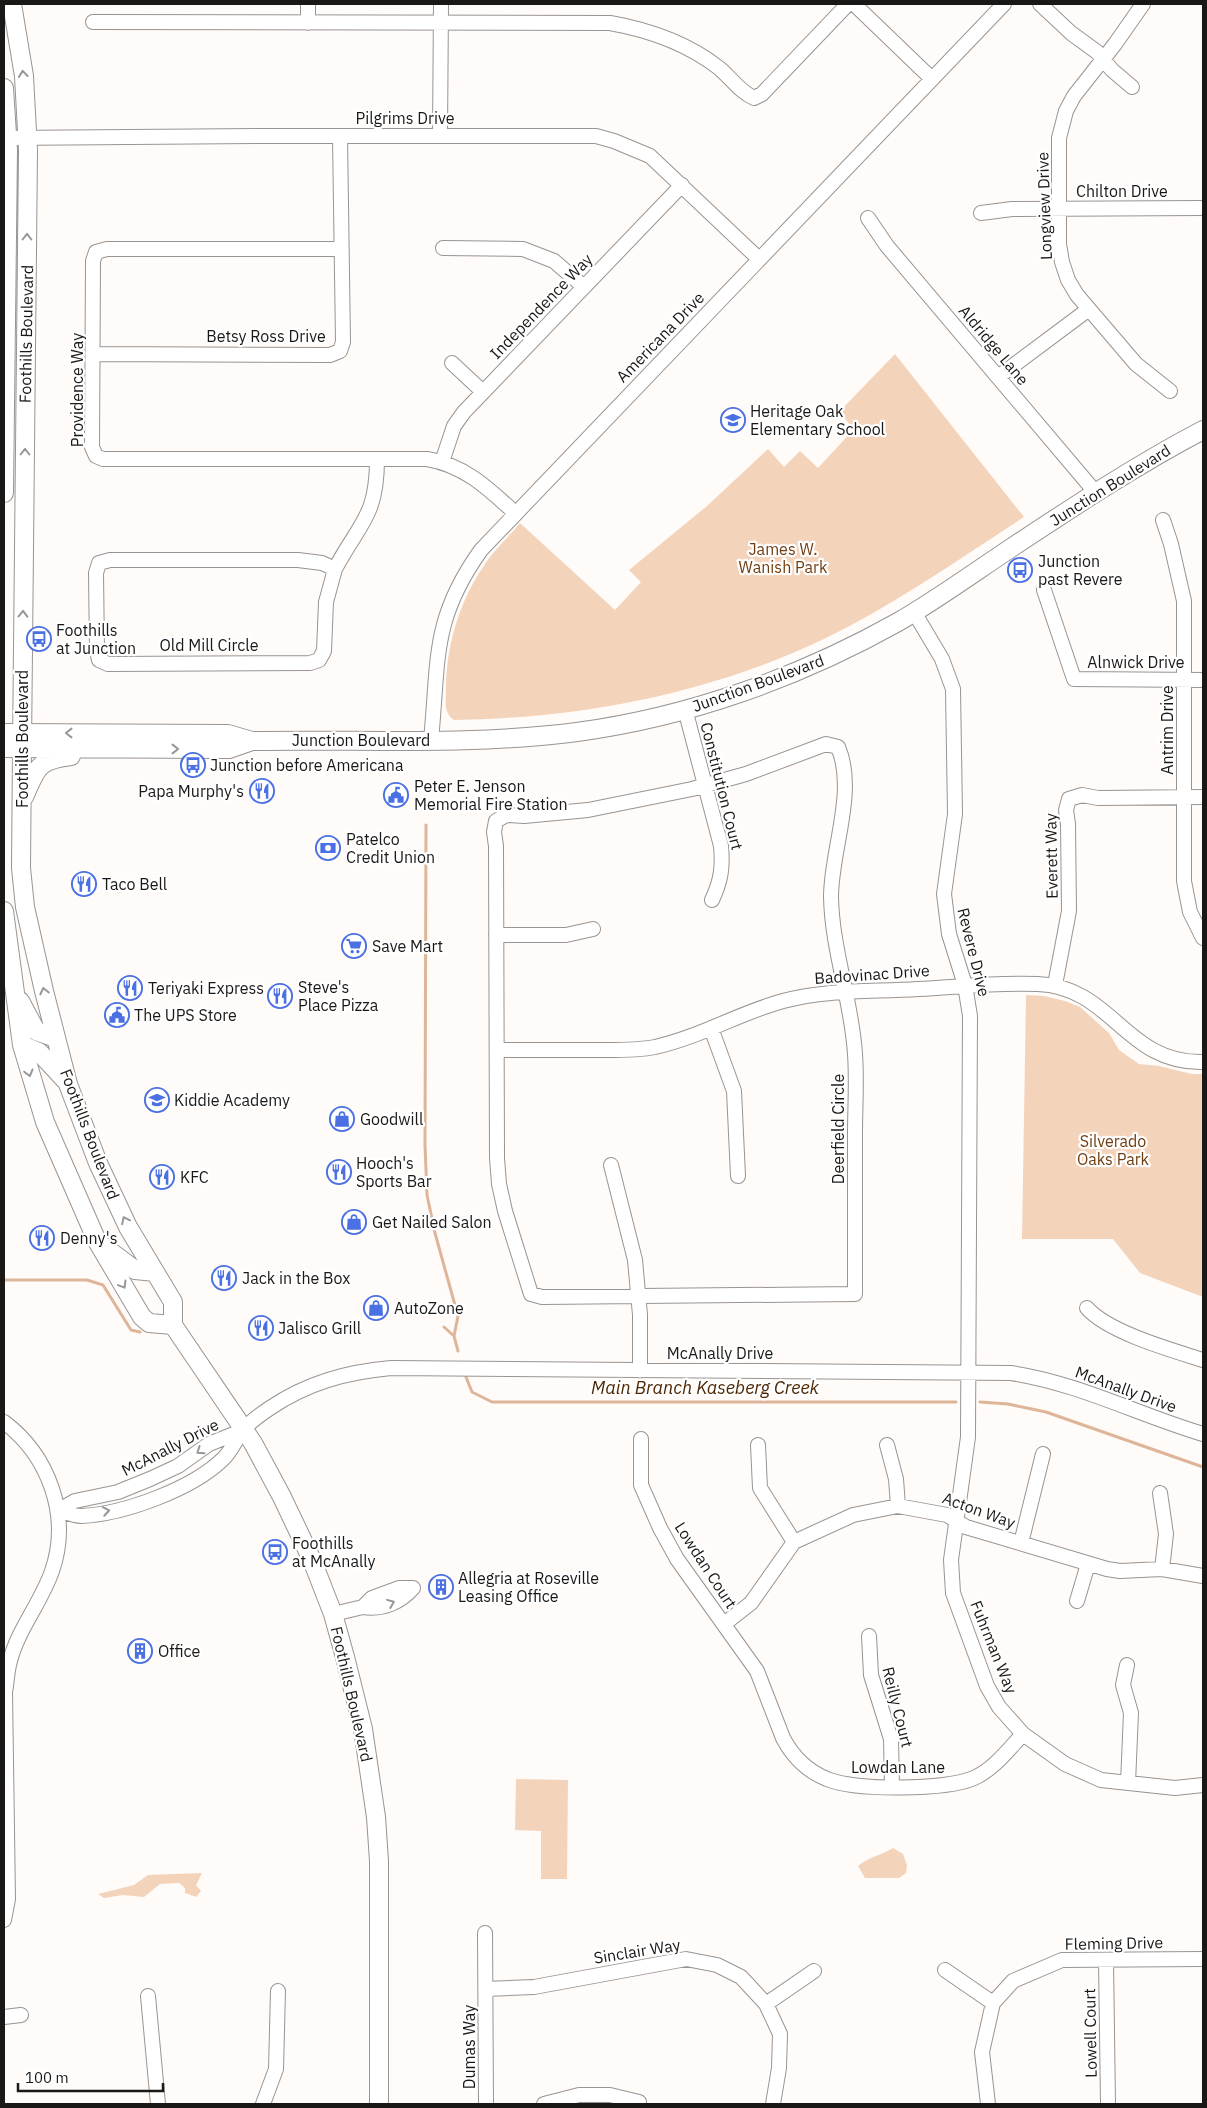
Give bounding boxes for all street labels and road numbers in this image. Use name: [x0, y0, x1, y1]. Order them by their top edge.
street label: Pilgrims Drive: [355, 108, 455, 128]
street label: Longview Drive: [1032, 151, 1056, 260]
street label: Chilton Drive: [1076, 181, 1168, 201]
street label: Independence Way: [486, 249, 596, 363]
street label: Foothills Boulevard: [15, 265, 37, 403]
street label: Americana Drive: [612, 287, 708, 386]
street label: Aldridge Lane: [955, 301, 1033, 389]
street label: Betsy Ross Drive: [206, 326, 326, 346]
street label: Providence Way: [67, 333, 87, 447]
street label: Junction Boulevard: [1046, 440, 1174, 530]
street label: Old Mill Circle: [159, 635, 259, 655]
street label: Junction Boulevard: [689, 650, 827, 716]
street label: Alnwick Drive: [1087, 652, 1185, 672]
street label: Foothills Boulevard: [12, 670, 32, 808]
street label: Antrim Drive: [1157, 685, 1177, 775]
street label: Constitution Court: [696, 720, 748, 852]
street label: Junction Boulevard: [292, 730, 430, 750]
street label: Everett Way: [1040, 813, 1062, 899]
street label: Revere Drive: [953, 906, 995, 999]
street label: Badovinac Drive: [814, 960, 931, 988]
street label: Foothills Boulevard: [56, 1066, 124, 1202]
street label: Deerfield Circle: [828, 1074, 848, 1184]
street label: McAnally Drive: [667, 1343, 773, 1363]
street label: McAnally Drive: [1073, 1361, 1180, 1417]
street label: McAnally Drive: [118, 1414, 222, 1480]
street label: Acton Way: [940, 1488, 1018, 1532]
street label: Lowdan Court: [671, 1518, 741, 1612]
street label: Fuhrman Way: [966, 1598, 1022, 1696]
street label: Foothills Boulevard: [327, 1624, 377, 1764]
street label: Reilly Court: [878, 1665, 918, 1749]
street label: Lowdan Lane: [851, 1757, 945, 1777]
street label: Fleming Drive: [1065, 1932, 1164, 1954]
street label: Sinclair Way: [592, 1934, 682, 1968]
street label: Lowell Court: [1079, 1988, 1101, 2078]
street label: Dumas Way: [459, 2005, 479, 2089]

